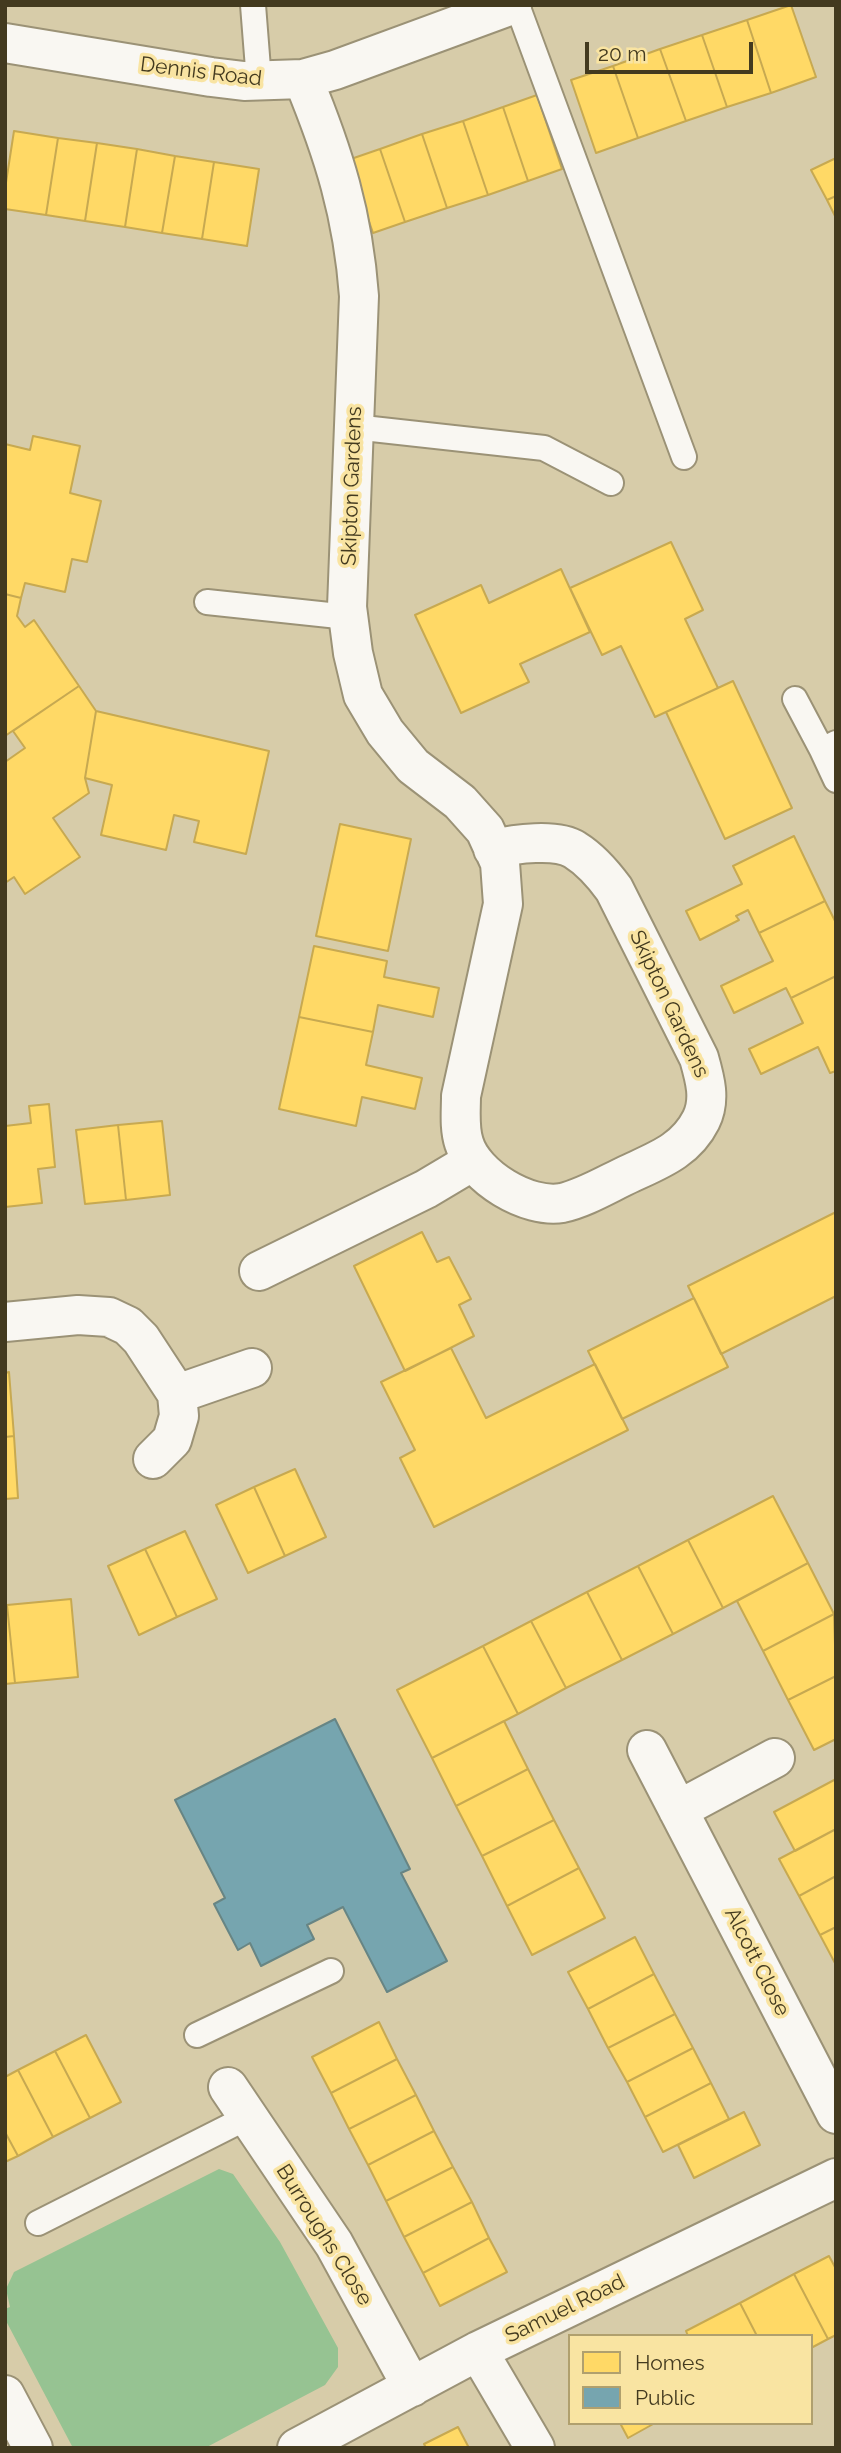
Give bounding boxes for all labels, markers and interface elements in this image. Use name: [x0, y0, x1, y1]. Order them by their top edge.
scale bar: [589, 28, 757, 72]
text: 20 m: [598, 41, 646, 66]
street label: Dennis Road: [139, 52, 263, 92]
street label: Skipton Gardens: [337, 406, 367, 566]
street label: Skipton Gardens: [624, 926, 714, 1082]
street label: Alcott Close: [719, 1904, 795, 2020]
street label: Burroughs Close: [270, 2160, 378, 2310]
street label: Samuel Road: [501, 2269, 629, 2349]
legend: [568, 2334, 813, 2425]
text: Homes: [635, 2350, 705, 2375]
text: Public: [635, 2385, 695, 2410]

